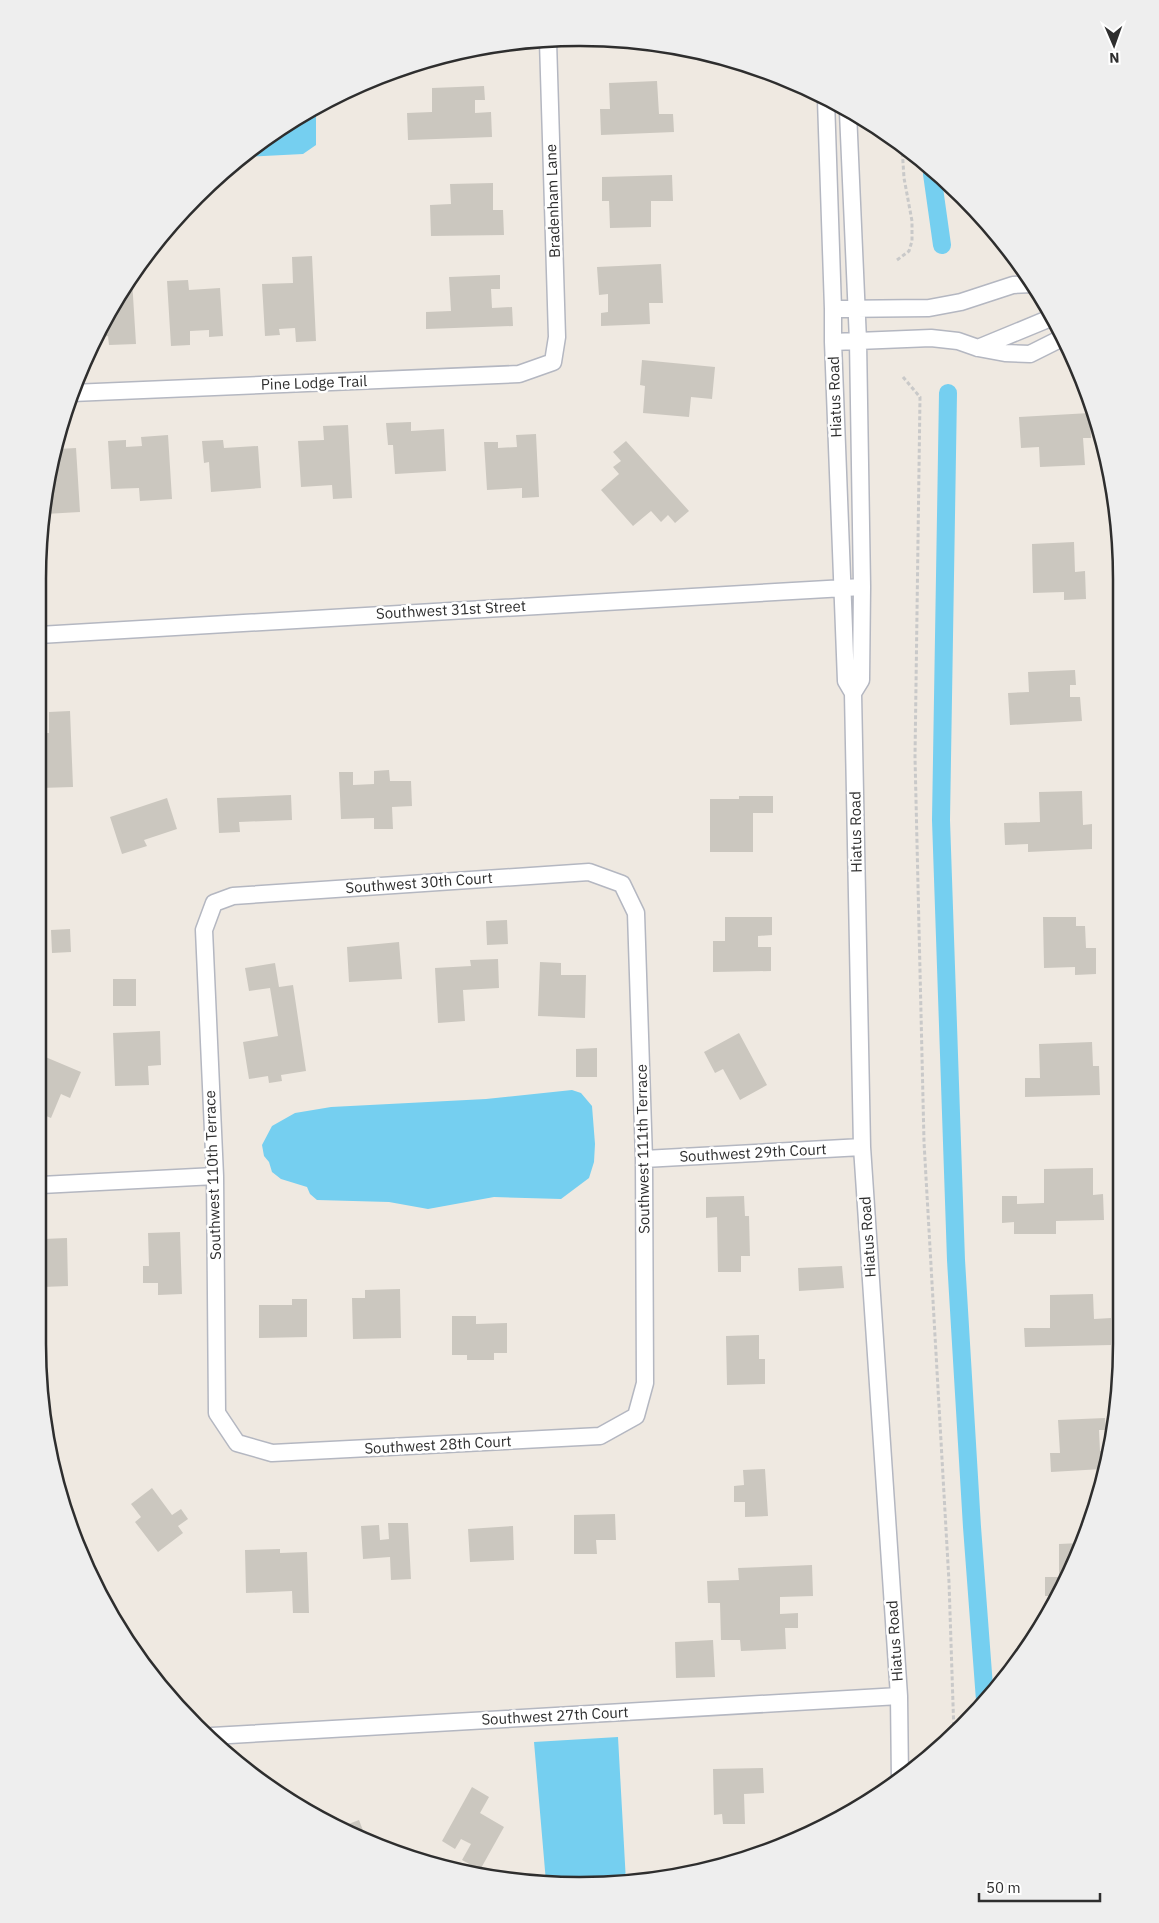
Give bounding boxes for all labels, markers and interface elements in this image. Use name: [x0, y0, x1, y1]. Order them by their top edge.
north arrow: [1089, 20, 1139, 70]
text: N: [1109, 49, 1120, 67]
street label: Bradenham Lane: [541, 144, 564, 258]
street label: Hiatus Road: [824, 356, 845, 438]
street label: Pine Lodge Trail: [260, 371, 367, 394]
street label: Southwest 31st Street: [375, 596, 526, 623]
street label: Hiatus Road: [845, 791, 866, 873]
street label: Southwest 30th Court: [345, 868, 493, 897]
street label: Southwest 111th Terrace: [632, 1064, 653, 1234]
street label: Southwest 110th Terrace: [200, 1090, 225, 1260]
street label: Southwest 29th Court: [679, 1139, 827, 1166]
street label: Hiatus Road: [855, 1196, 880, 1278]
street label: Southwest 28th Court: [364, 1431, 512, 1458]
street label: Hiatus Road: [882, 1600, 907, 1682]
street label: Southwest 27th Court: [481, 1702, 629, 1729]
scale bar: [979, 1870, 1100, 1902]
text: 50 m: [986, 1878, 1021, 1897]

